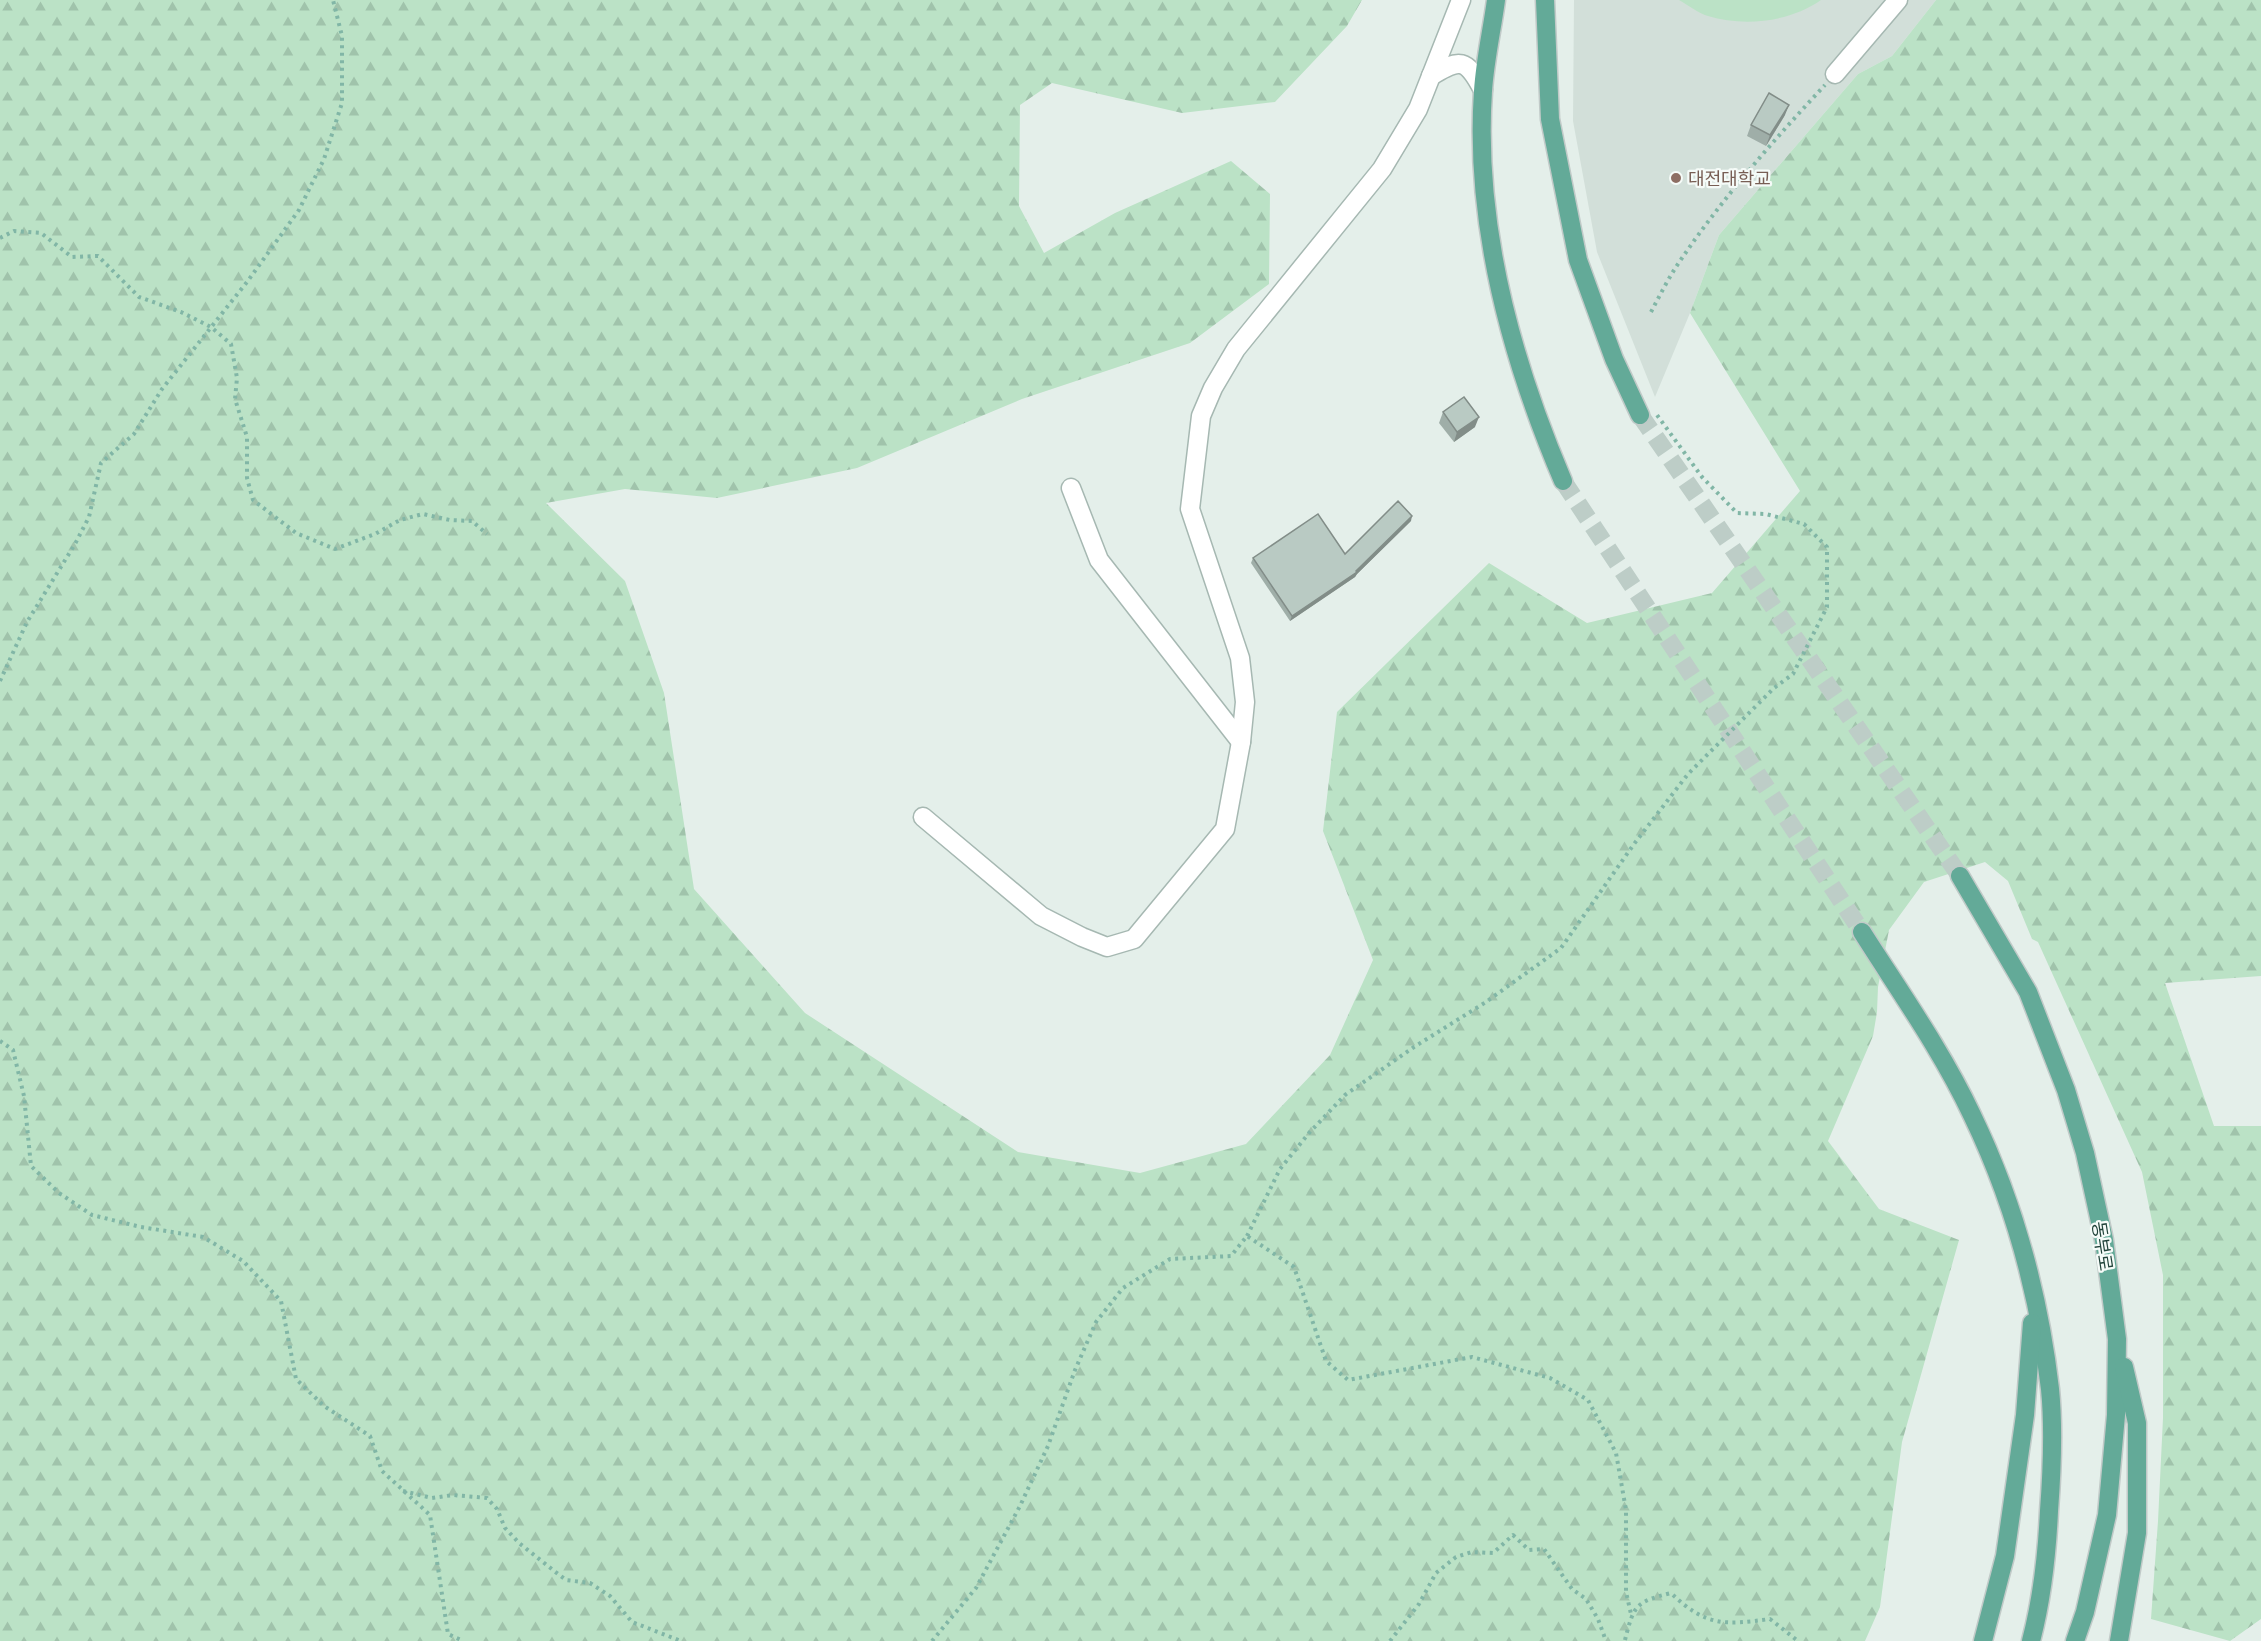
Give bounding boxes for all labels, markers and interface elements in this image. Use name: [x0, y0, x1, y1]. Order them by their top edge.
place label: 대전대학교: [1688, 167, 1771, 189]
marker: 대전대학교: [1669, 171, 1683, 185]
street label: 동부로: [2088, 1220, 2118, 1272]

